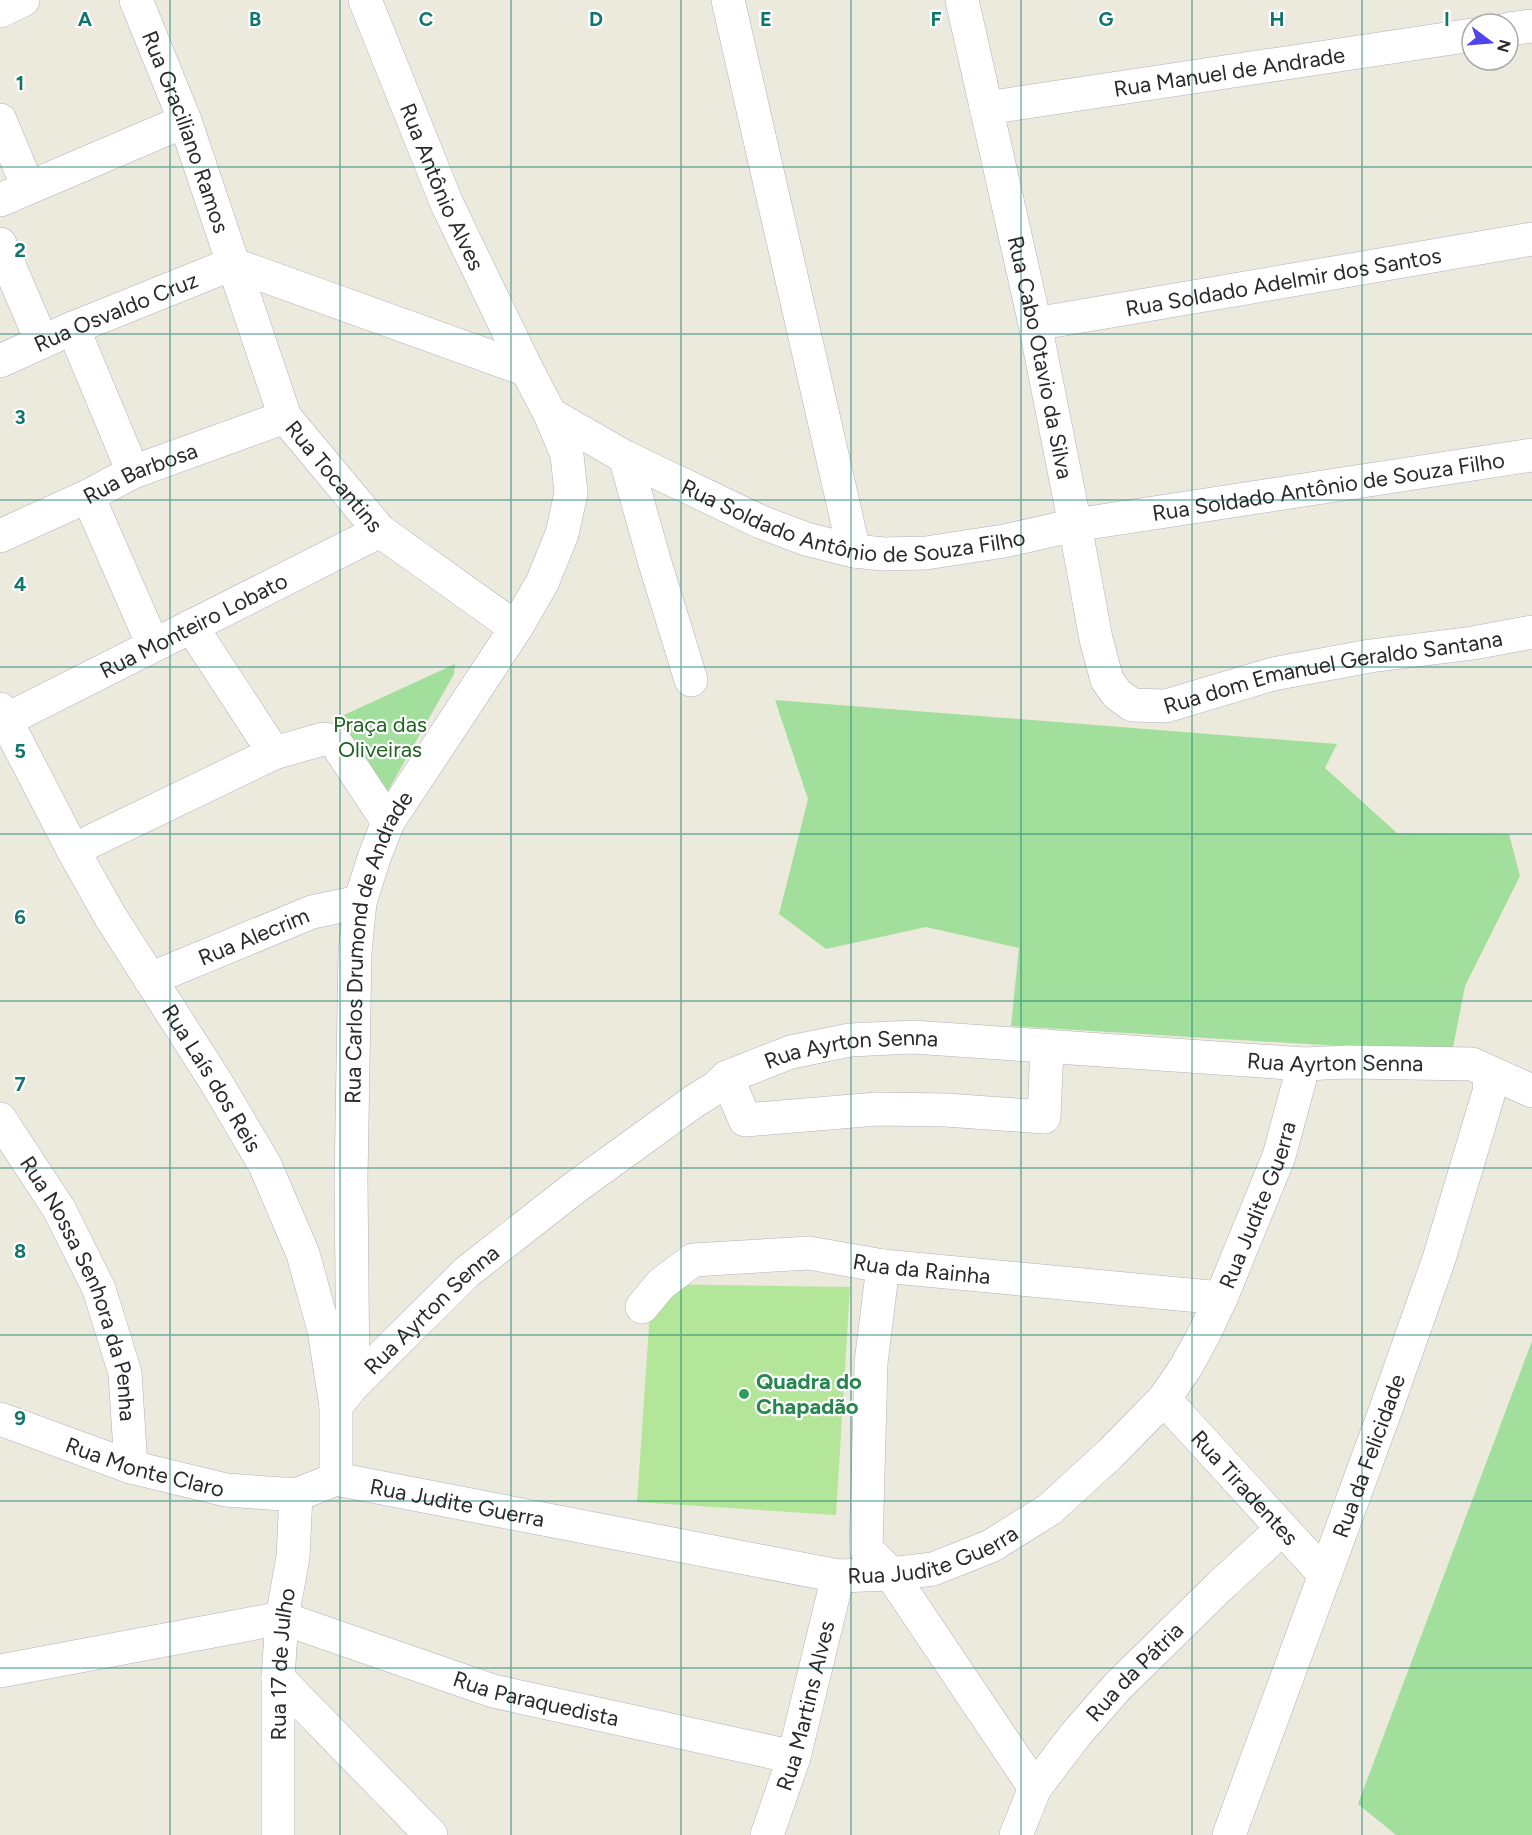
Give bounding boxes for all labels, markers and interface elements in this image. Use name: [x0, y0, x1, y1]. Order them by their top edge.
text: A: [78, 7, 93, 31]
text: B: [249, 7, 261, 31]
text: C: [419, 7, 433, 31]
text: D: [589, 7, 603, 31]
text: E: [760, 7, 772, 31]
text: F: [930, 7, 942, 31]
text: G: [1099, 7, 1114, 31]
text: H: [1270, 7, 1285, 31]
text: I: [1444, 7, 1450, 31]
north arrow: [1460, 12, 1520, 72]
street label: Rua Graciliano Ramos: [136, 27, 235, 236]
text: N: [1493, 37, 1515, 55]
street label: Rua Manuel de Andrade: [1112, 41, 1347, 102]
text: 1: [16, 71, 24, 95]
street label: Rua Antônio Alves: [394, 99, 490, 275]
street label: Rua Cabo Otavio da Silva: [1002, 233, 1079, 481]
text: 2: [14, 238, 26, 262]
street label: Rua Soldado Adelmir dos Santos: [1123, 241, 1443, 322]
street label: Rua Osvaldo Cruz: [30, 266, 202, 357]
text: 3: [14, 405, 26, 429]
street label: Rua Tocantins: [280, 415, 389, 538]
street label: Rua Barbosa: [78, 436, 201, 510]
street label: Rua Soldado Antônio de Souza Filho: [1150, 446, 1506, 527]
street label: Rua Soldado Antônio de Souza Filho: [677, 473, 1028, 568]
street label: Rua Monteiro Lobato: [95, 567, 292, 684]
text: 4: [14, 572, 27, 596]
street label: Rua dom Emanuel Geraldo Santana: [1160, 624, 1504, 720]
park label: Praça das Oliveiras: [333, 711, 427, 763]
text: 5: [14, 739, 26, 763]
street label: Rua Carlos Drumond de Andrade: [339, 786, 418, 1104]
street label: Rua Alecrim: [194, 901, 313, 971]
text: 6: [14, 905, 26, 929]
street label: Rua Laís dos Reis: [156, 999, 268, 1157]
street label: Rua Ayrton Senna: [760, 1023, 939, 1075]
street label: Rua Ayrton Senna: [1246, 1047, 1424, 1078]
text: 7: [14, 1072, 26, 1096]
street label: Rua Judite Guerra: [1213, 1118, 1301, 1292]
street label: Rua Nossa Senhora da Penha: [14, 1151, 142, 1422]
text: 8: [14, 1239, 26, 1263]
street label: Rua Ayrton Senna: [358, 1239, 504, 1380]
street label: Rua da Rainha: [851, 1247, 992, 1290]
place label: Quadra do Chapadão: [756, 1368, 862, 1420]
street label: Rua da Felicidade: [1326, 1370, 1411, 1541]
marker: Quadra do Chapadão: [737, 1387, 751, 1401]
text: 9: [14, 1406, 26, 1430]
street label: Rua Tiradentes: [1186, 1424, 1304, 1551]
street label: Rua Monte Claro: [62, 1431, 227, 1503]
street label: Rua Judite Guerra: [368, 1472, 547, 1532]
street label: Rua Judite Guerra: [847, 1519, 1023, 1589]
street label: Rua 17 de Julho: [265, 1586, 301, 1740]
street label: Rua da Pátria: [1080, 1616, 1189, 1727]
street label: Rua Martins Alves: [770, 1618, 840, 1794]
street label: Rua Paraquedista: [450, 1665, 622, 1732]

